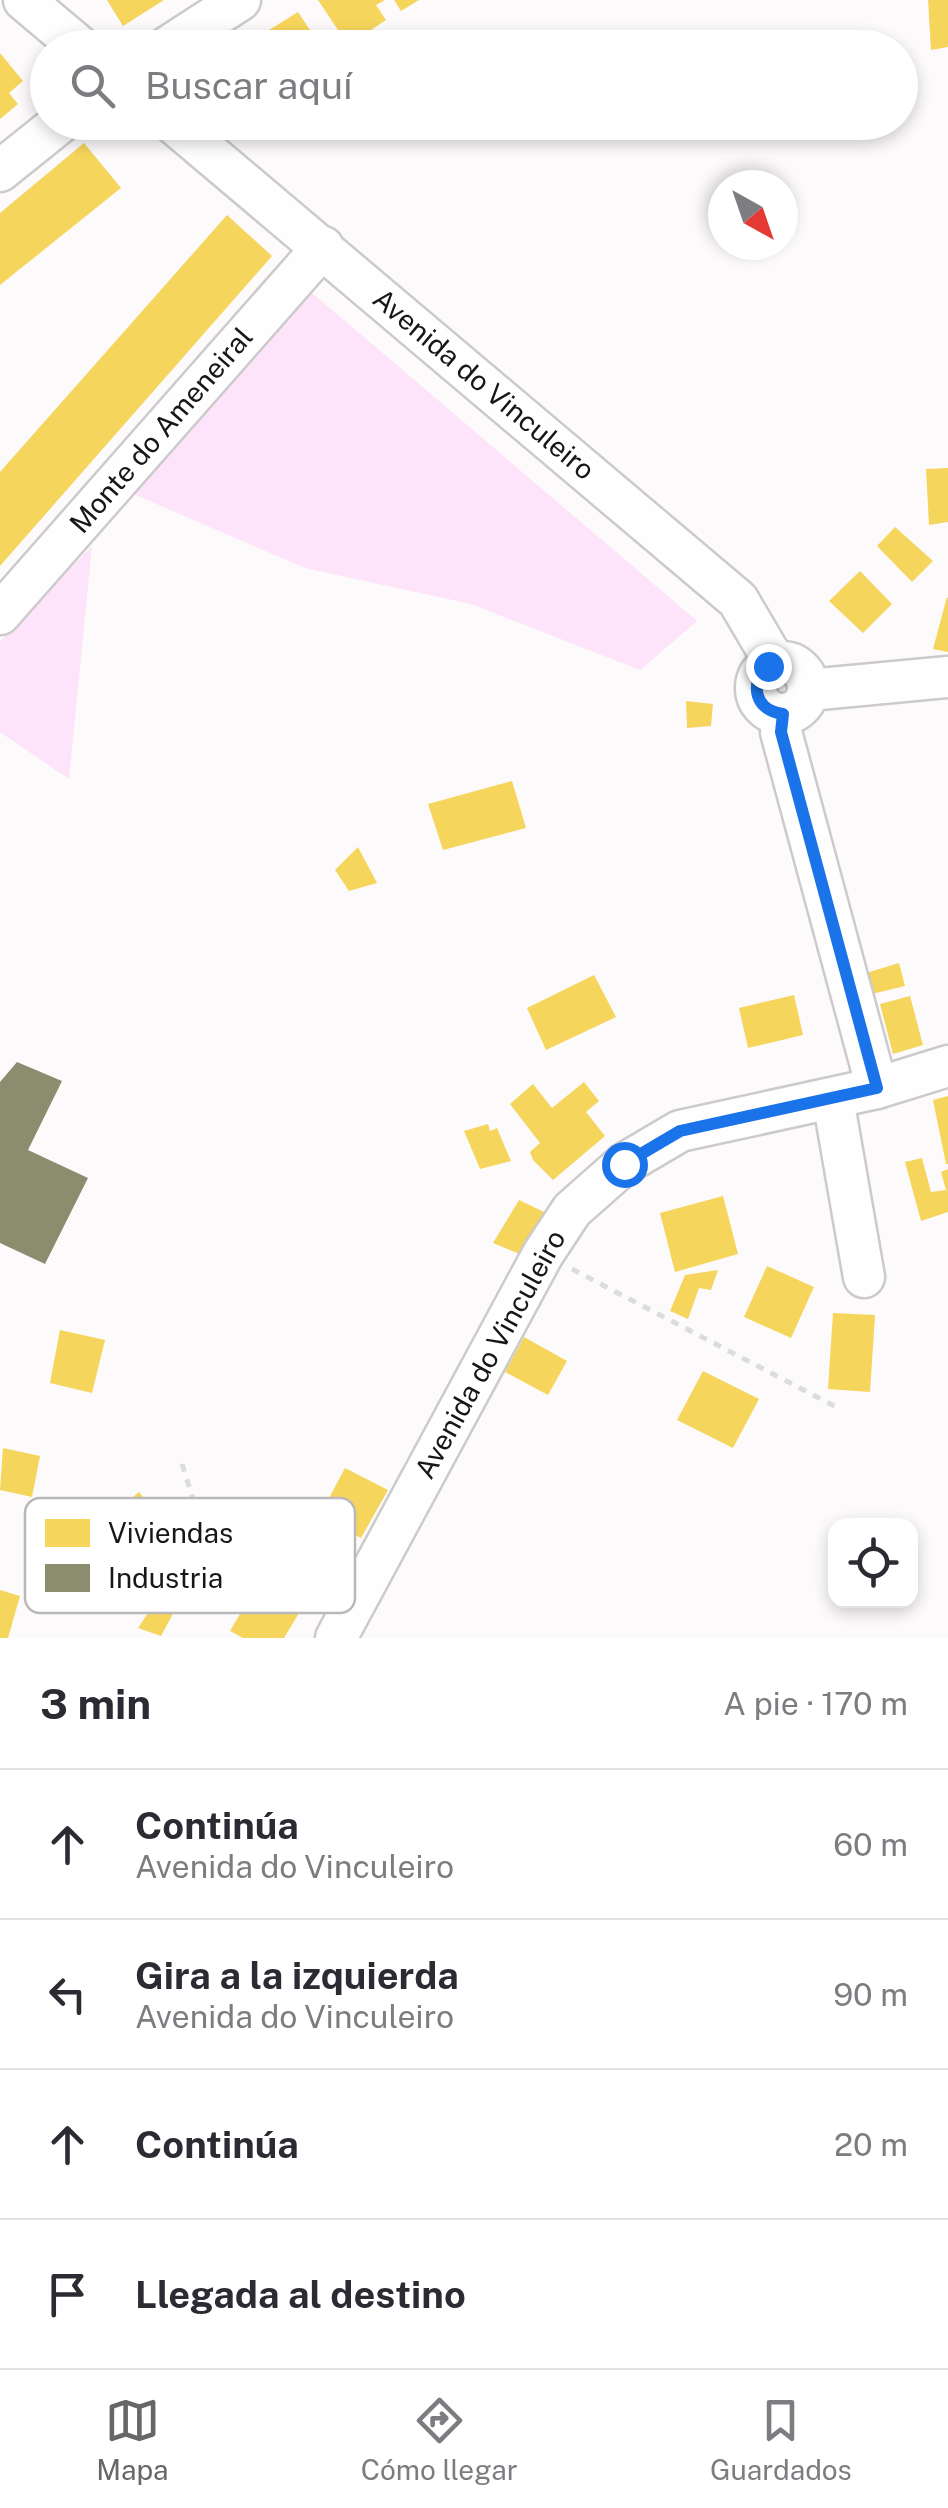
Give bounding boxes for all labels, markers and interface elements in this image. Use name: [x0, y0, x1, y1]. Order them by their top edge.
search box: [30, 30, 918, 140]
icon: search: [65, 58, 120, 113]
text: Buscar aquí: [145, 63, 352, 108]
north arrow: [708, 170, 798, 260]
street label: Avenida do Vinculeiro: [367, 281, 602, 486]
street label: Monte do Ameneiral: [62, 320, 259, 539]
route end: [746, 644, 792, 690]
route start: [602, 1142, 648, 1188]
street label: Avenida do Vinculeiro: [407, 1224, 572, 1484]
legend: [25, 1498, 355, 1613]
text: Viviendas: [108, 1516, 233, 1549]
map controls: [828, 1518, 918, 1608]
button: locate: [828, 1518, 918, 1608]
text: Industria: [108, 1561, 223, 1594]
text: 3 min: [40, 1679, 151, 1728]
text: A pie · 170 m: [723, 1685, 908, 1722]
text: Continúa: [135, 1803, 299, 1848]
icon: ahead: [40, 1817, 95, 1872]
text: 60 m: [833, 1826, 908, 1863]
text: Avenida do Vinculeiro: [135, 1848, 454, 1885]
text: Gira a la izquierda: [135, 1953, 459, 1998]
icon: left: [40, 1967, 95, 2022]
text: 90 m: [833, 1976, 908, 2013]
text: Avenida do Vinculeiro: [135, 1998, 454, 2035]
icon: ahead: [40, 2117, 95, 2172]
text: Continúa: [135, 2122, 299, 2167]
text: 20 m: [834, 2126, 908, 2163]
icon: arrive: [40, 2267, 95, 2322]
text: Llegada al destino: [135, 2272, 466, 2317]
tab: Mapa: [96, 2393, 168, 2486]
tab: Cómo llegar: [361, 2393, 518, 2486]
tab: Guardados: [710, 2393, 852, 2486]

